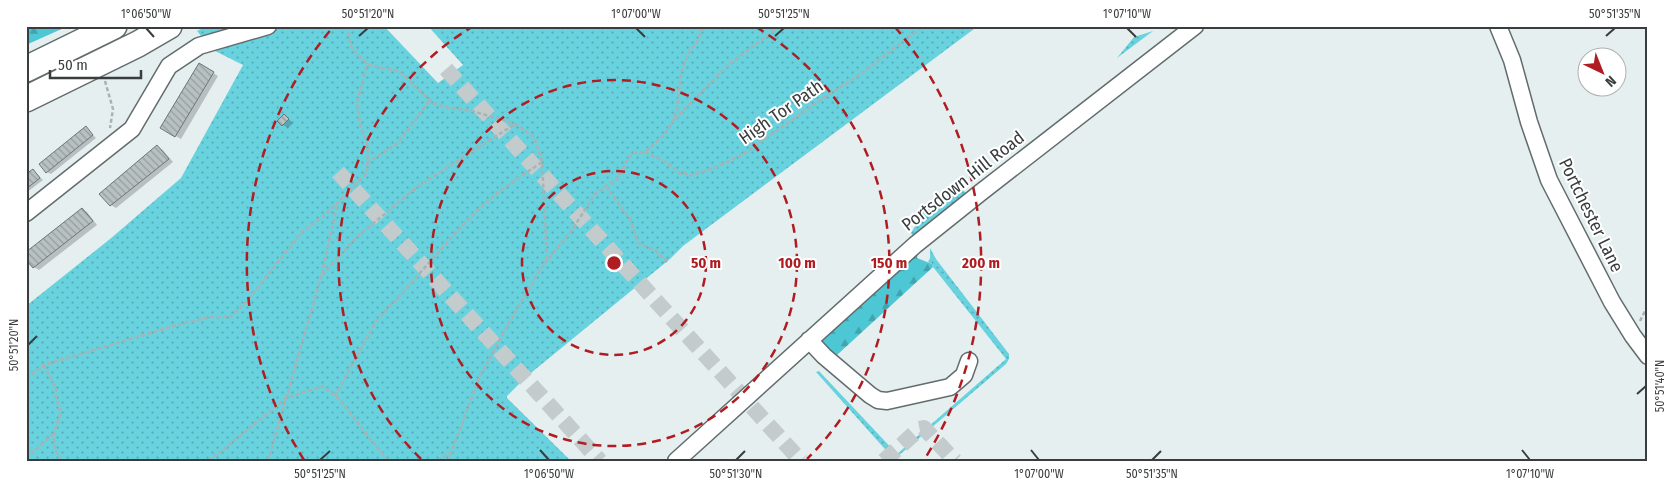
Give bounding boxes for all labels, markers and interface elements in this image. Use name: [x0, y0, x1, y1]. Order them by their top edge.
text: 1°06'50"W: [121, 7, 171, 21]
text: 50°51'20"N: [342, 7, 394, 21]
text: 1°07'00"W: [611, 7, 661, 21]
text: 50°51'25"N: [758, 7, 810, 21]
text: 1°07'10"W: [1103, 7, 1151, 21]
text: 50°51'35"N: [1589, 7, 1641, 21]
scale bar: [50, 48, 141, 80]
north arrow: [1576, 48, 1626, 98]
text: 50 m: [58, 56, 88, 74]
text: N: [1602, 72, 1619, 90]
street label: High Tor Path: [735, 75, 827, 149]
street label: Portsdown Hill Road: [897, 126, 1029, 236]
street label: Portchester Lane: [1554, 154, 1628, 276]
centre of rings: [605, 254, 623, 272]
text: 50 m: [691, 254, 721, 272]
text: 100 m: [778, 254, 816, 272]
text: 150 m: [871, 254, 907, 272]
text: 200 m: [961, 254, 1000, 272]
text: 50°51'20"N: [7, 319, 21, 371]
text: 50°51'40"N: [1653, 360, 1667, 412]
text: 50°51'25"N: [294, 467, 346, 481]
text: 1°06'50"W: [524, 467, 574, 481]
text: 50°51'30"N: [710, 467, 762, 481]
text: 1°07'00"W: [1014, 467, 1064, 481]
text: 50°51'35"N: [1126, 467, 1178, 481]
text: 1°07'10"W: [1506, 467, 1554, 481]

